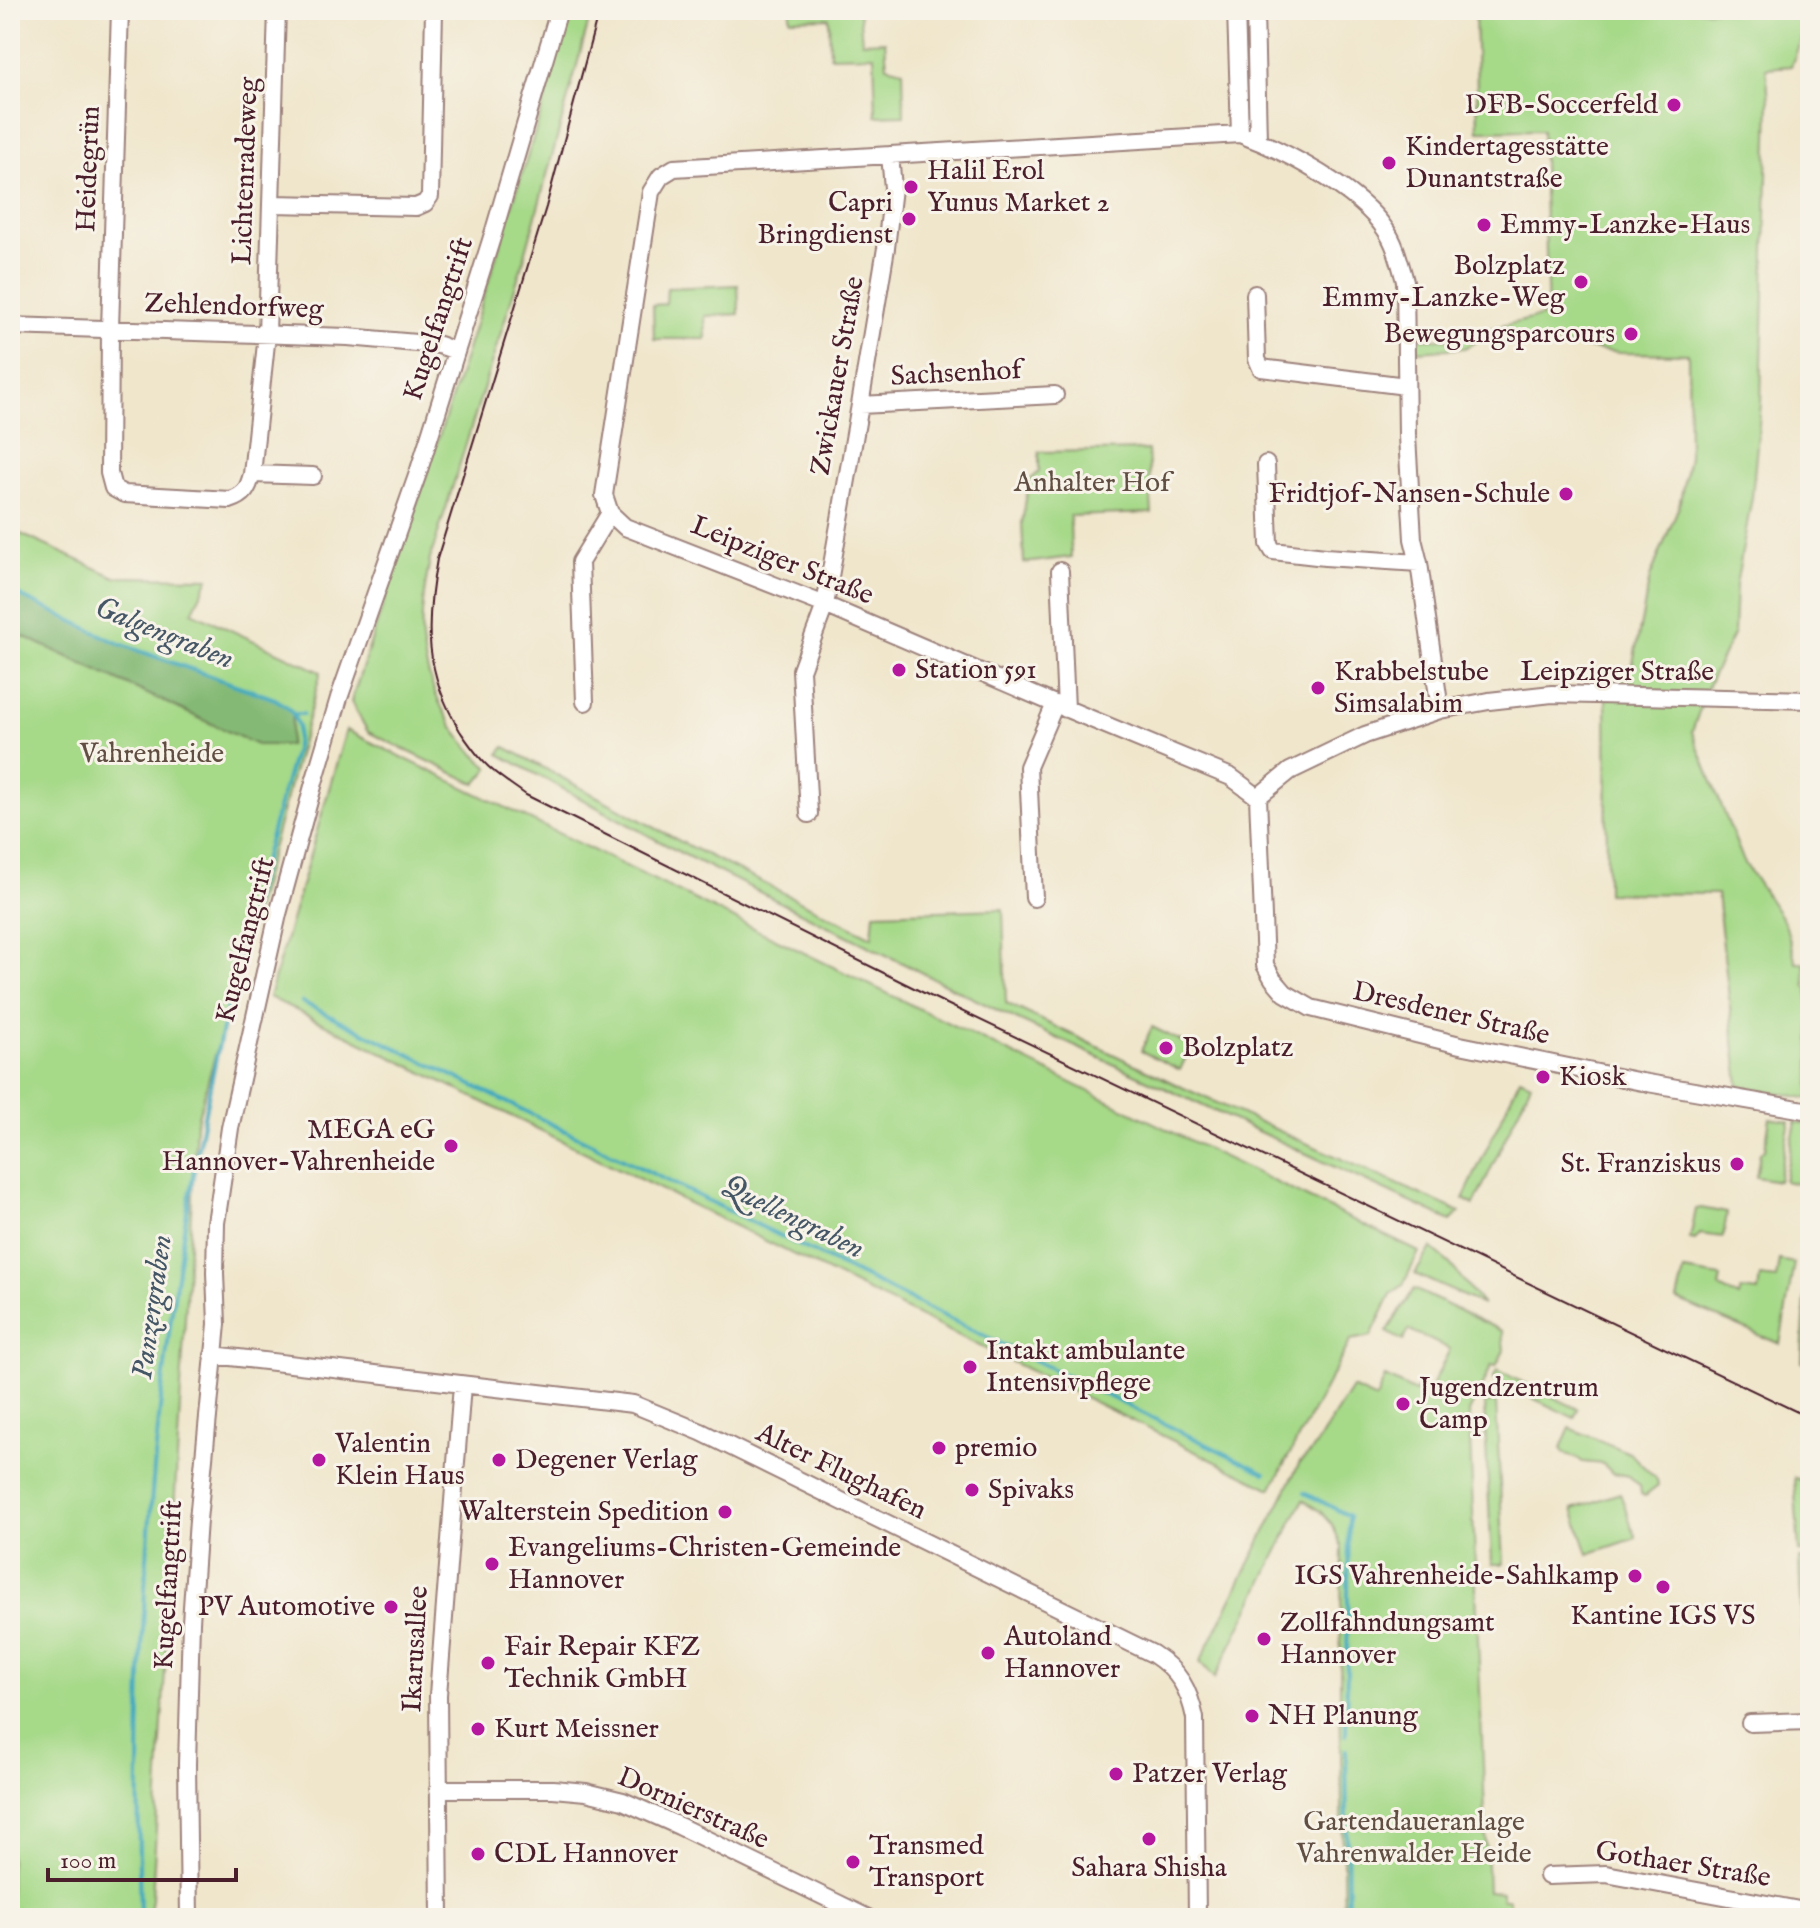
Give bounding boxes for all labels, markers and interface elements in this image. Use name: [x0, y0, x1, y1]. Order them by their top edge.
street label: Lichtenradeweg: [225, 76, 267, 266]
place label: DFB-Soccerfeld: [1465, 88, 1658, 123]
marker: DFB-Soccerfeld: [1665, 96, 1683, 114]
street label: Heidegrün: [69, 105, 109, 233]
place label: Kindertagesstätte Dunantstraße: [1405, 130, 1609, 197]
place label: Halil Erol Yunus Market 2: [927, 154, 1110, 221]
marker: Kindertagesstätte Dunantstraße: [1380, 154, 1398, 172]
marker: Halil Erol Yunus Market 2: [902, 178, 920, 196]
place label: Capri Bringdienst: [757, 186, 893, 253]
place label: Emmy-Lanzke-Haus: [1500, 208, 1750, 243]
marker: Capri Bringdienst: [900, 210, 918, 228]
marker: Emmy-Lanzke-Haus: [1475, 216, 1493, 234]
street label: Kugelfangtrift: [396, 232, 482, 405]
place label: Bolzplatz Emmy-Lanzke-Weg: [1322, 249, 1566, 316]
marker: Bolzplatz Emmy-Lanzke-Weg: [1572, 273, 1590, 291]
street label: Zwickauer Straße: [803, 274, 873, 478]
street label: Zehlendorfweg: [144, 286, 325, 328]
place label: Bewegungsparcours: [1384, 317, 1615, 352]
marker: Bewegungsparcours: [1622, 325, 1640, 343]
street label: Sachsenhof: [890, 353, 1027, 395]
park label: Anhalter Hof: [1013, 466, 1175, 501]
place label: Fridtjof-Nansen-Schule: [1269, 477, 1550, 512]
marker: Fridtjof-Nansen-Schule: [1557, 485, 1575, 503]
street label: Leipziger Straße: [685, 508, 879, 614]
water label: Galgengraben: [89, 589, 239, 679]
place label: Station 591: [915, 653, 1037, 688]
place label: Krabbelstube Simsalabim: [1334, 655, 1489, 722]
street label: Leipziger Straße: [1520, 655, 1714, 690]
marker: Station 591: [890, 661, 908, 679]
marker: Krabbelstube Simsalabim: [1309, 679, 1327, 697]
park label: Vahrenheide: [79, 737, 224, 772]
street label: Kugelfangtrift: [208, 853, 284, 1027]
street label: Dresdener Straße: [1349, 974, 1553, 1054]
place label: Bolzplatz: [1182, 1031, 1294, 1066]
marker: Bolzplatz: [1157, 1039, 1175, 1057]
place label: Kiosk: [1559, 1060, 1628, 1095]
marker: Kiosk: [1534, 1068, 1552, 1086]
place label: MEGA eG Hannover-Vahrenheide: [161, 1113, 436, 1180]
marker: MEGA eG Hannover-Vahrenheide: [442, 1137, 460, 1155]
place label: St. Franziskus: [1561, 1147, 1721, 1182]
marker: St. Franziskus: [1728, 1155, 1746, 1173]
water label: Quellengraben: [716, 1167, 870, 1269]
water label: Panzergraben: [124, 1232, 182, 1382]
place label: Intakt ambulante Intensivpflege: [986, 1334, 1185, 1401]
marker: Intakt ambulante Intensivpflege: [961, 1358, 979, 1376]
place label: Jugendzentrum Camp: [1416, 1371, 1599, 1438]
marker: Jugendzentrum Camp: [1394, 1395, 1412, 1413]
street label: Alter Flughafen: [749, 1415, 932, 1528]
place label: Valentin Klein Haus: [334, 1427, 465, 1494]
place label: premio: [955, 1431, 1037, 1466]
marker: premio: [930, 1439, 948, 1457]
place label: Degener Verlag: [515, 1443, 698, 1478]
marker: Valentin Klein Haus: [310, 1451, 328, 1469]
marker: Degener Verlag: [490, 1451, 508, 1469]
place label: Spivaks: [988, 1473, 1074, 1508]
marker: Spivaks: [963, 1481, 981, 1499]
place label: Walterstein Spedition: [459, 1495, 709, 1530]
street label: Kugelfangtrift: [147, 1499, 191, 1671]
marker: Walterstein Spedition: [716, 1503, 734, 1521]
place label: Evangeliums-Christen-Gemeinde Hannover: [508, 1531, 901, 1598]
marker: Evangeliums-Christen-Gemeinde Hannover: [483, 1555, 501, 1573]
place label: IGS Vahrenheide-Sahlkamp: [1294, 1559, 1619, 1594]
marker: IGS Vahrenheide-Sahlkamp: [1626, 1567, 1644, 1585]
marker: Kantine IGS VS: [1654, 1578, 1672, 1596]
street label: Ikarusallee: [395, 1585, 437, 1713]
place label: PV Automotive: [198, 1590, 375, 1625]
marker: PV Automotive: [382, 1598, 400, 1616]
place label: Kantine IGS VS: [1570, 1599, 1756, 1634]
place label: Zollfahndungsamt Hannover: [1280, 1606, 1495, 1673]
place label: Autoland Hannover: [1003, 1620, 1120, 1687]
place label: Fair Repair KFZ Technik GmbH: [504, 1630, 700, 1697]
marker: Zollfahndungsamt Hannover: [1255, 1630, 1273, 1648]
marker: Autoland Hannover: [979, 1644, 997, 1662]
marker: Fair Repair KFZ Technik GmbH: [479, 1654, 497, 1672]
place label: NH Planung: [1268, 1699, 1419, 1734]
marker: NH Planung: [1243, 1707, 1261, 1725]
place label: Kurt Meissner: [494, 1712, 659, 1747]
marker: Kurt Meissner: [469, 1720, 487, 1738]
place label: Patzer Verlag: [1132, 1757, 1288, 1792]
street label: Dornierstraße: [612, 1760, 774, 1858]
marker: Patzer Verlag: [1107, 1765, 1125, 1783]
park label: Gartendaueranlage Vahrenwalder Heide: [1295, 1805, 1532, 1872]
place label: Transmed Transport: [869, 1829, 985, 1896]
marker: Sahara Shisha: [1140, 1830, 1158, 1848]
scale bar: [48, 1832, 236, 1882]
street label: Gothaer Straße: [1593, 1834, 1773, 1896]
place label: CDL Hannover: [494, 1837, 678, 1872]
marker: CDL Hannover: [469, 1845, 487, 1863]
text: 100 m: [60, 1846, 116, 1877]
place label: Sahara Shisha: [1071, 1851, 1228, 1886]
marker: Transmed Transport: [844, 1853, 862, 1871]

